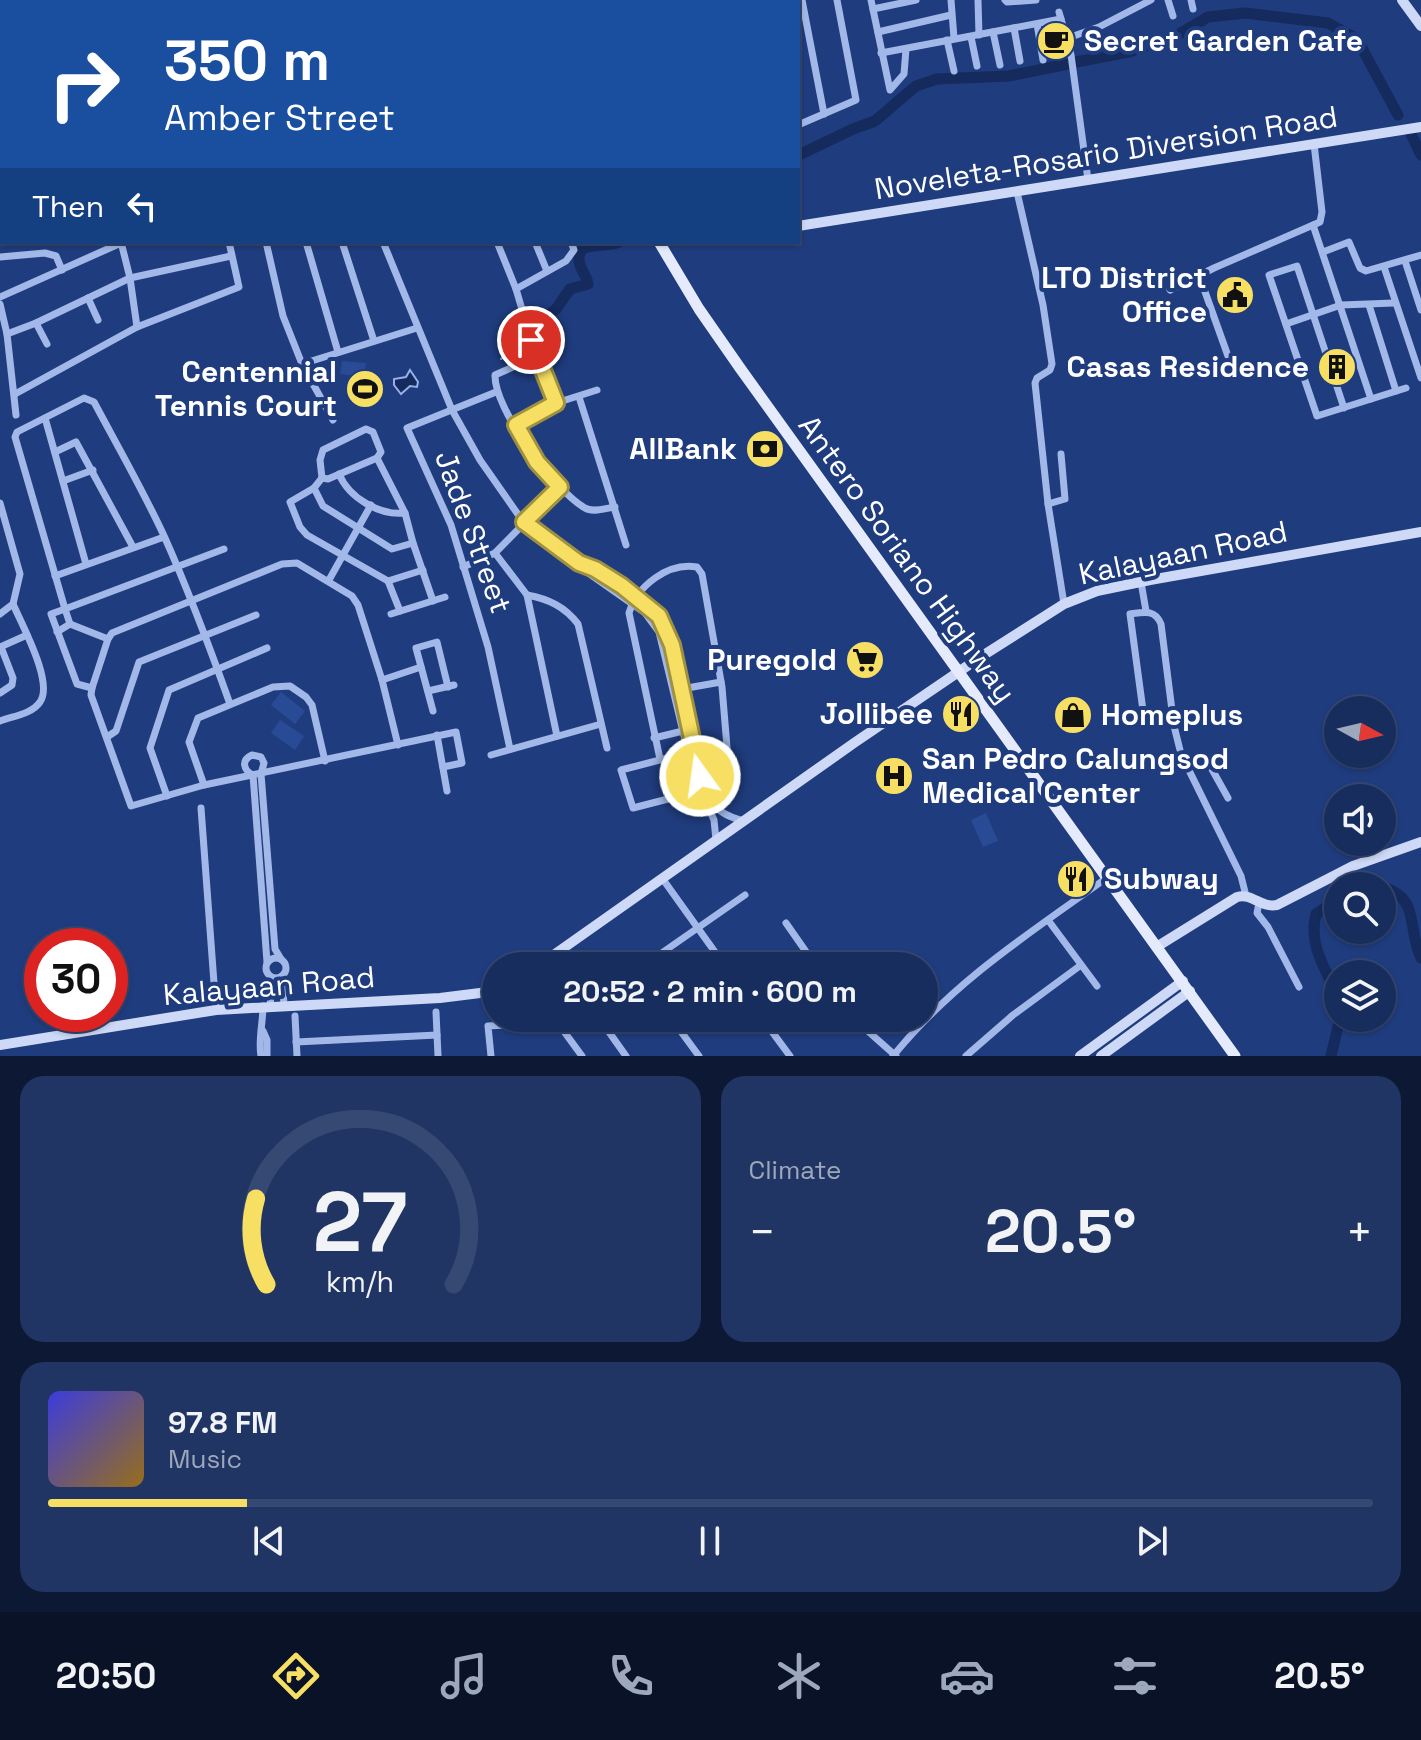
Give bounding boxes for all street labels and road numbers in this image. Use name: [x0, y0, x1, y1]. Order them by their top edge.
street label: Noveleta-Rosario Diversion Road: [872, 97, 1340, 208]
street label: Antero Soriano Highway: [790, 407, 1025, 710]
street label: Jade Street: [426, 445, 521, 619]
street label: Kalayaan Road: [1075, 511, 1291, 594]
street label: Kalayaan Road: [161, 957, 376, 1014]

